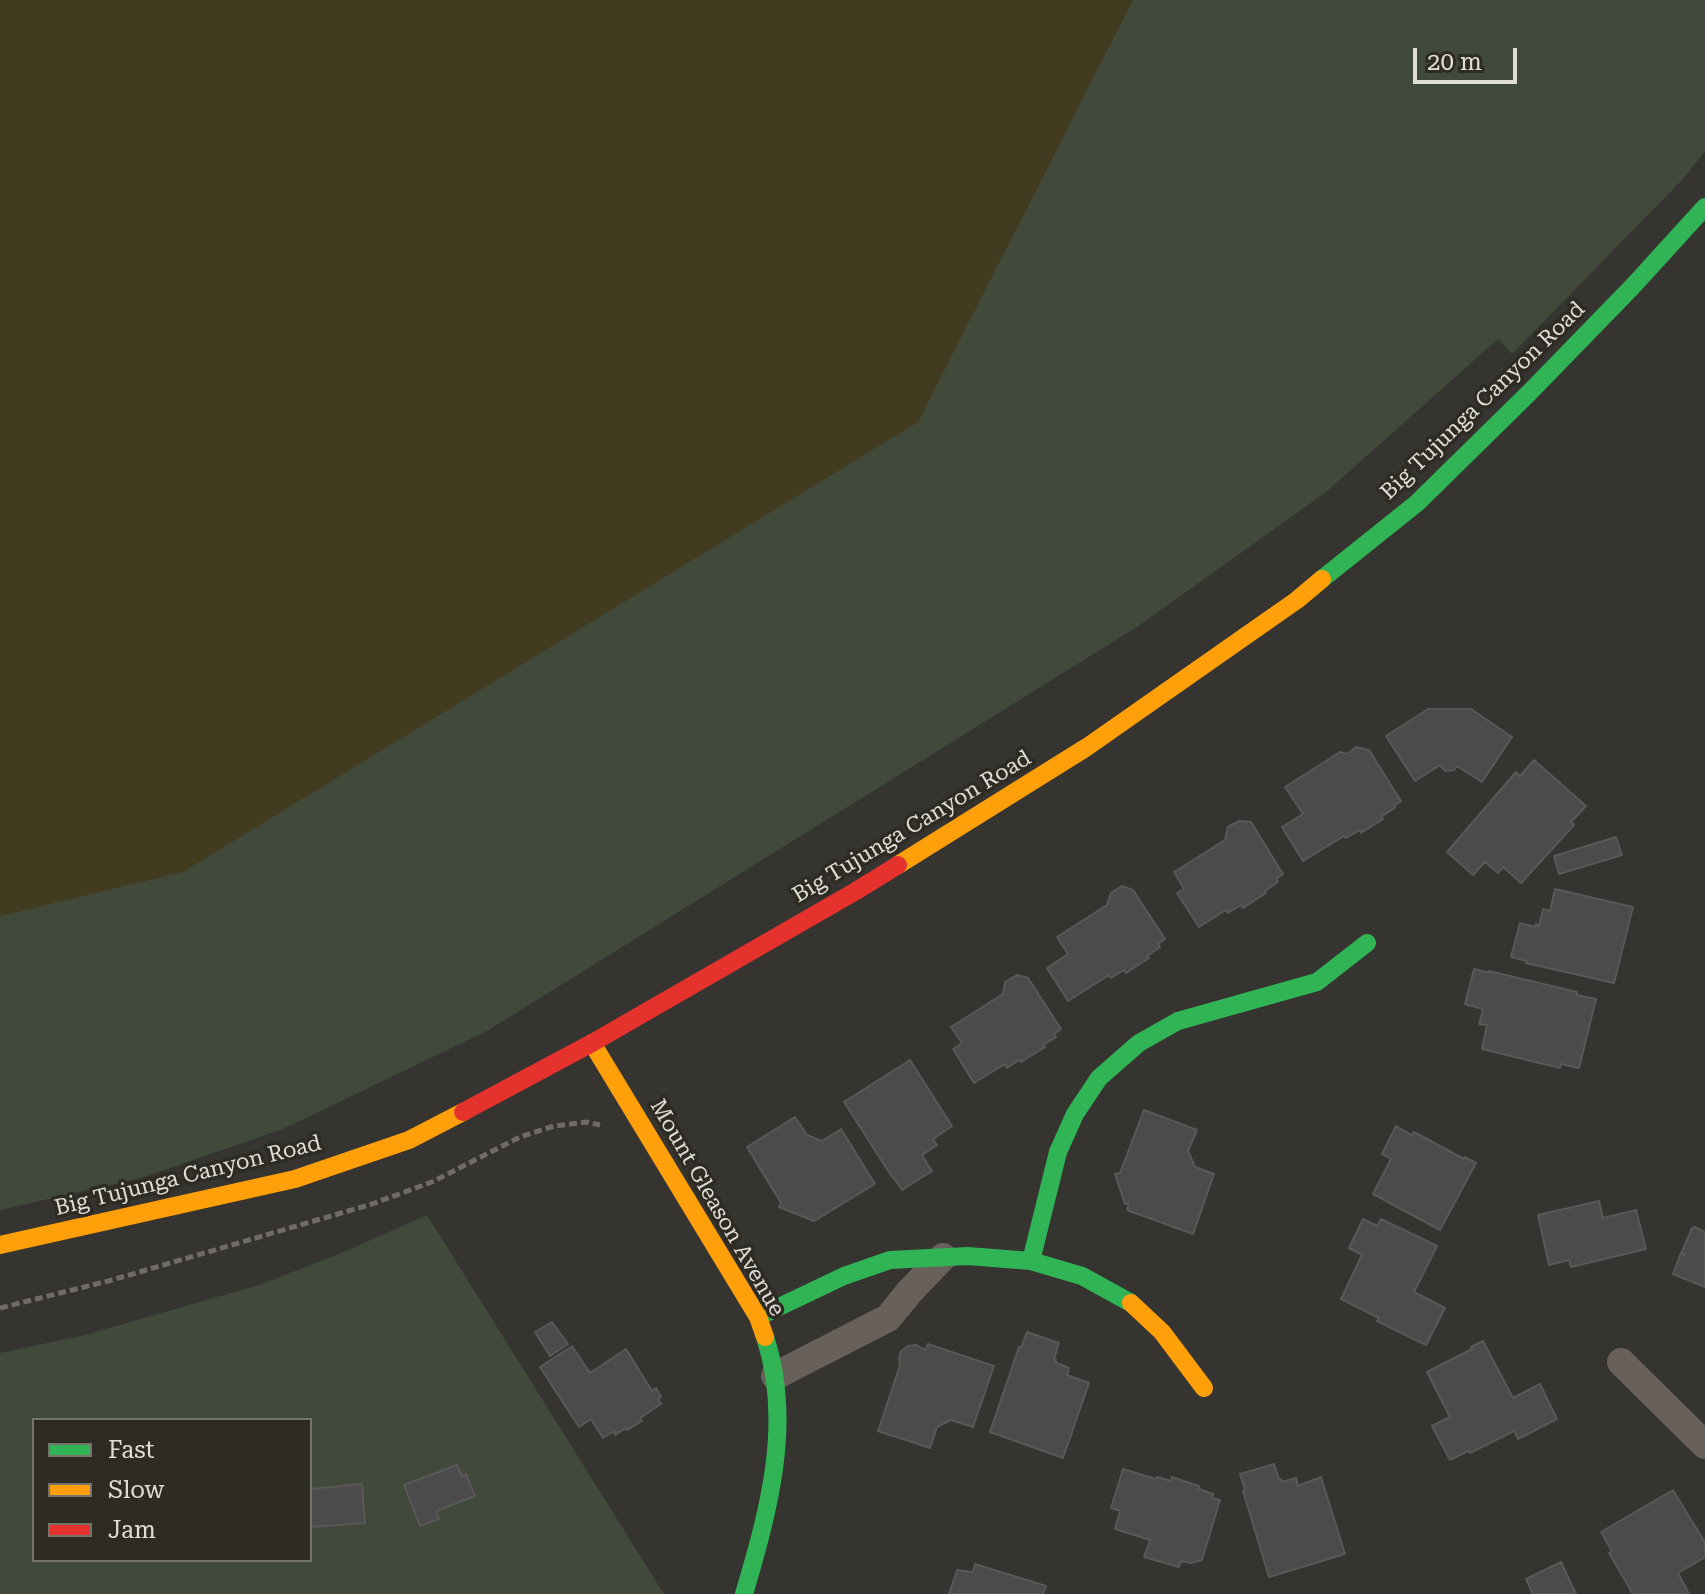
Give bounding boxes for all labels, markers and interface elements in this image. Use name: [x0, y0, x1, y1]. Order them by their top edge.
scale bar: [1417, 32, 1521, 82]
text: 20 m: [1427, 48, 1482, 76]
street label: Big Tujunga Canyon Road: [1375, 296, 1591, 506]
street label: Big Tujunga Canyon Road: [788, 745, 1036, 909]
street label: Mount Gleason Avenue: [644, 1095, 790, 1321]
street label: Big Tujunga Canyon Road: [52, 1130, 324, 1222]
legend: [32, 1418, 312, 1562]
text: Fast: [108, 1436, 155, 1464]
text: Slow: [108, 1476, 164, 1504]
text: Jam: [108, 1516, 156, 1544]

